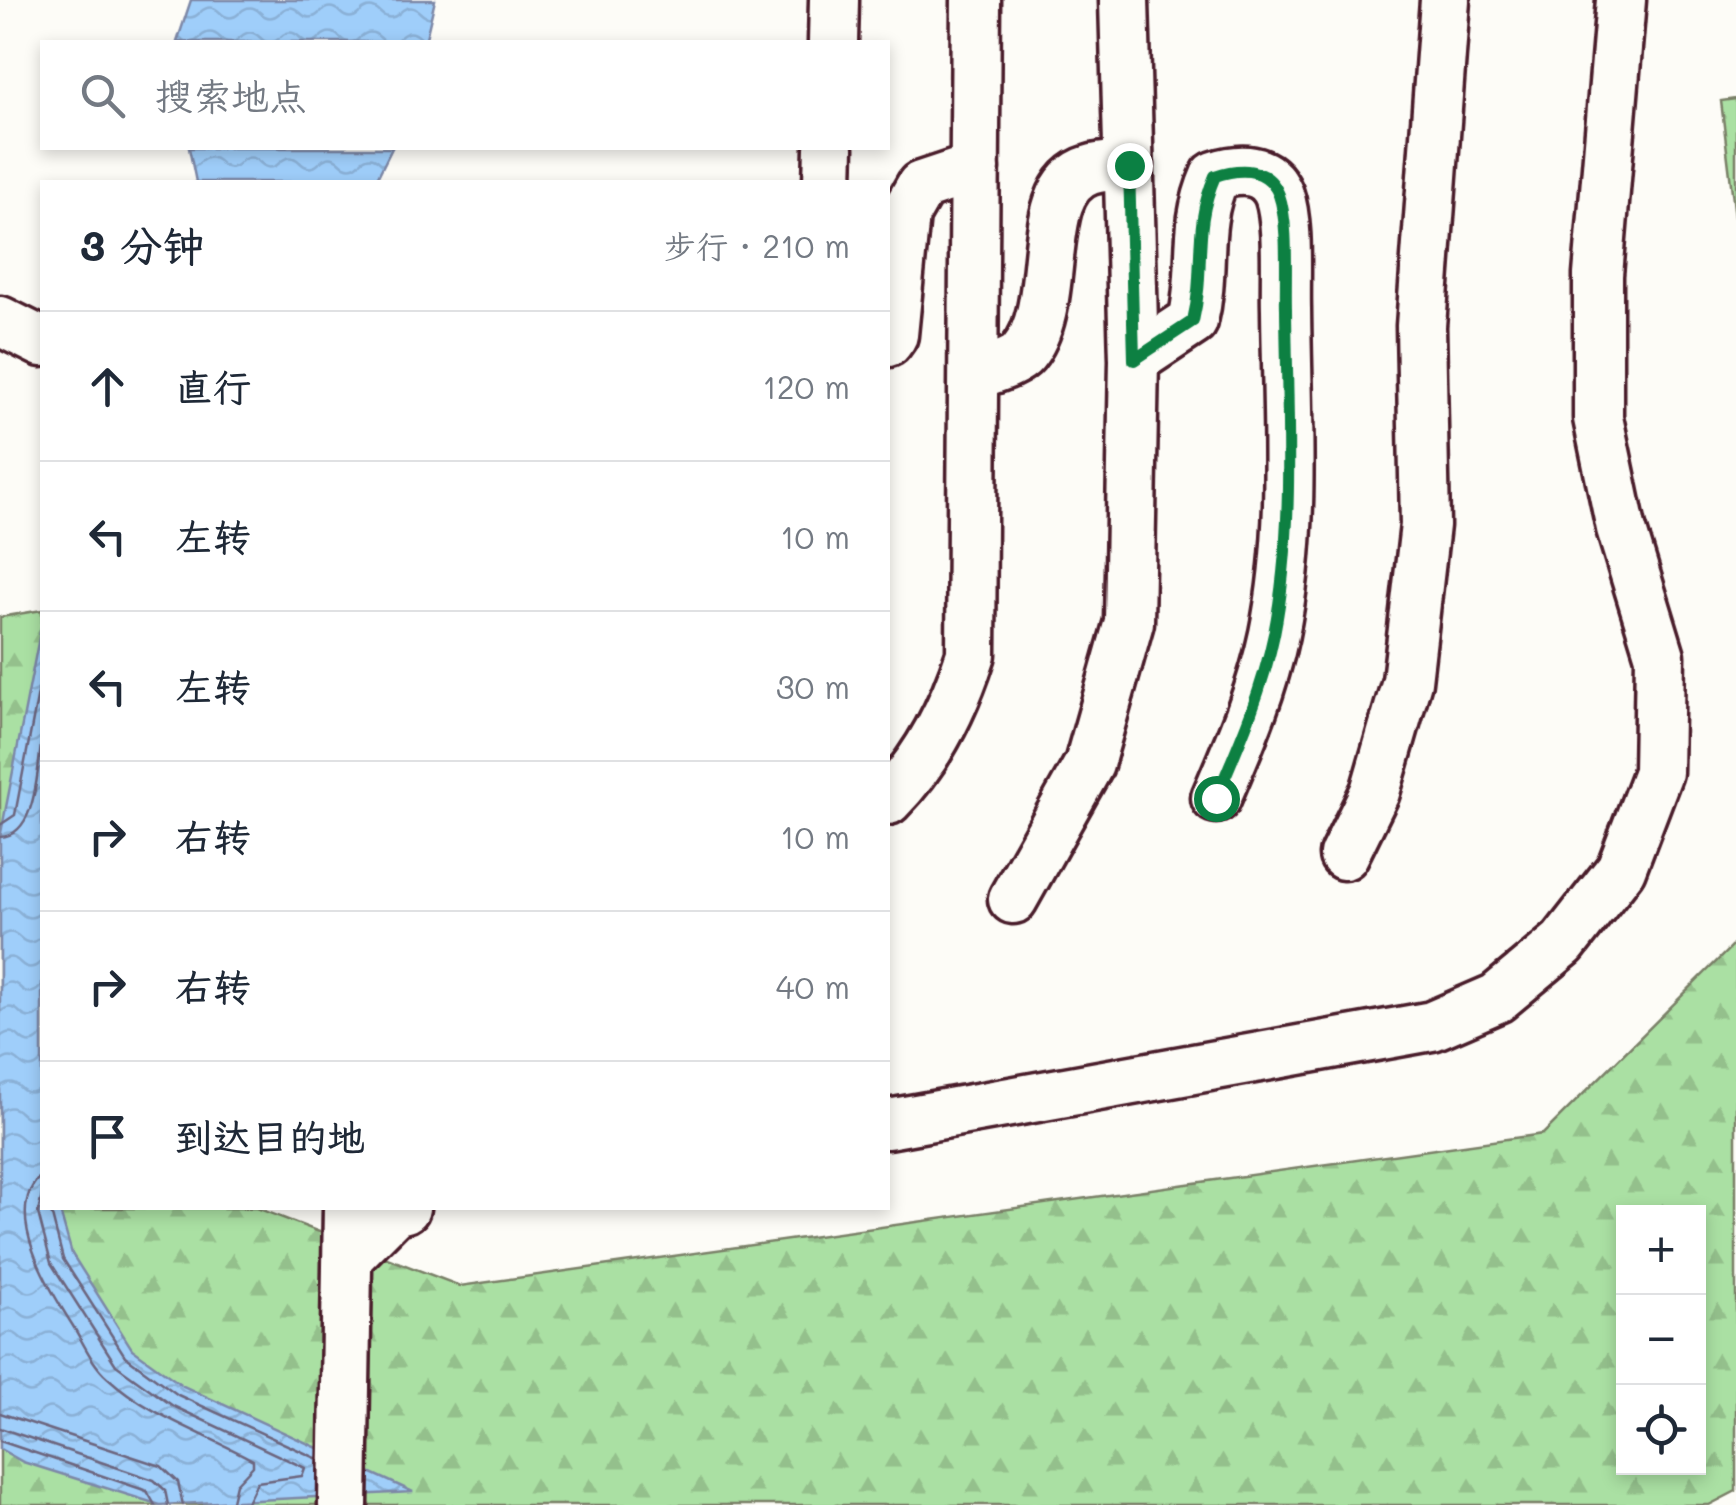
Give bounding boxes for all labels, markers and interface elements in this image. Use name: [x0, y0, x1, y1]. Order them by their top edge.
search box: [40, 40, 890, 150]
icon: search: [75, 68, 130, 123]
text: 搜索地点: [155, 70, 307, 120]
route end: [1107, 143, 1153, 189]
text: 3 分钟: [80, 217, 204, 272]
text: 步行 · 210 m: [664, 224, 850, 266]
icon: ahead: [80, 359, 135, 414]
text: 直行: [175, 361, 251, 411]
text: 120 m: [762, 365, 850, 407]
icon: left: [80, 509, 135, 564]
text: 左转: [175, 511, 251, 561]
text: 10 m: [780, 515, 850, 557]
icon: left: [80, 659, 135, 714]
text: 左转: [175, 661, 251, 711]
text: 30 m: [776, 665, 850, 707]
route start: [1194, 776, 1240, 822]
icon: right: [80, 809, 135, 864]
text: 右转: [175, 811, 251, 861]
text: 10 m: [780, 815, 850, 857]
icon: right: [80, 959, 135, 1014]
text: 右转: [175, 961, 251, 1011]
text: 40 m: [776, 965, 850, 1007]
icon: arrive: [80, 1109, 135, 1164]
text: 到达目的地: [175, 1111, 365, 1161]
map controls: [1616, 1205, 1706, 1475]
button: +: [1616, 1205, 1706, 1295]
button: −: [1616, 1295, 1706, 1385]
button: locate: [1616, 1385, 1706, 1475]

